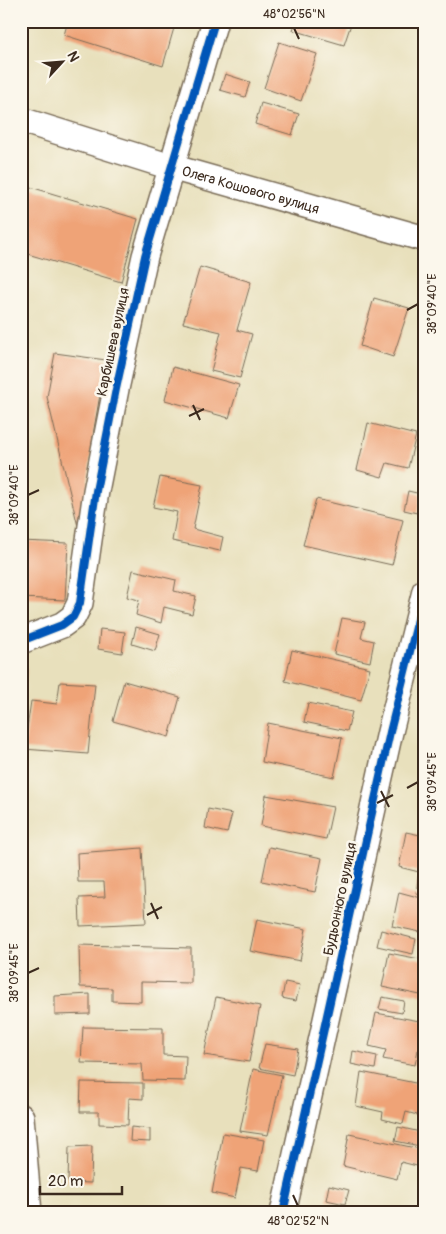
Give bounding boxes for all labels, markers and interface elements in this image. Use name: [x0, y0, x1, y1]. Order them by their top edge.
text: 48°02'56"N: [263, 7, 325, 22]
north arrow: [38, 38, 88, 88]
text: N: [64, 49, 83, 65]
street label: Олега Кошового вулиця: [180, 162, 321, 217]
text: 38°09'40"E: [425, 273, 440, 335]
street label: Карбишева вулиця: [93, 286, 133, 398]
text: 38°09'40"E: [7, 464, 22, 526]
text: 38°09'45"E: [425, 752, 440, 812]
street label: Будьонного вулиця: [320, 841, 360, 957]
text: 38°09'45"E: [7, 943, 22, 1003]
scale bar: [40, 1164, 122, 1196]
text: 20 m: [48, 1172, 83, 1191]
text: 48°02'52"N: [267, 1214, 329, 1229]

